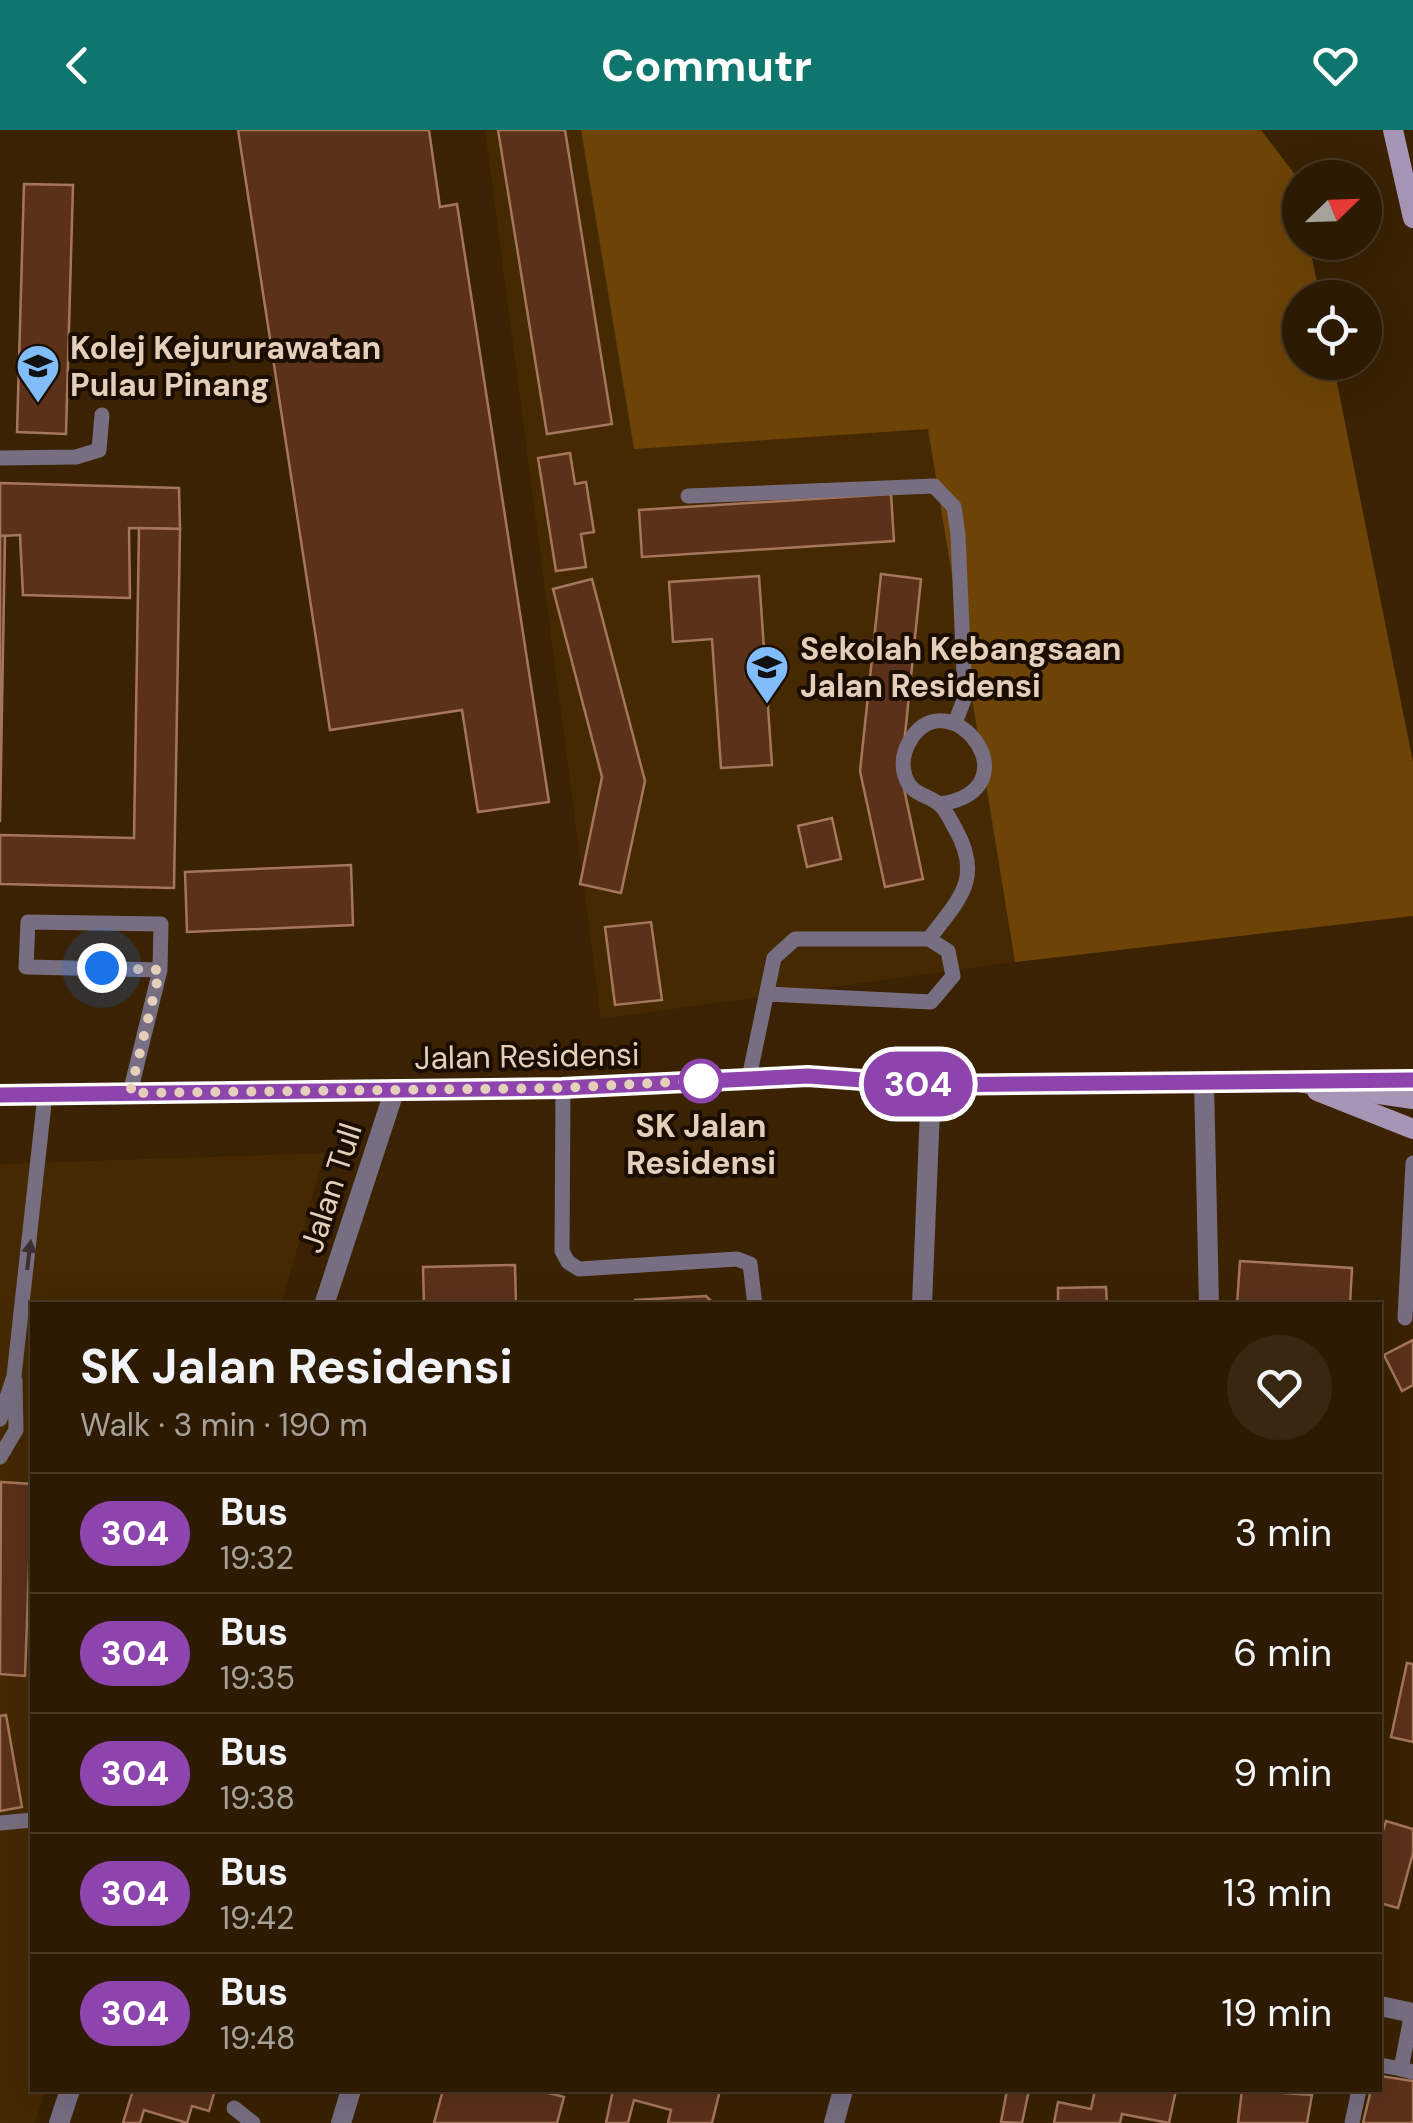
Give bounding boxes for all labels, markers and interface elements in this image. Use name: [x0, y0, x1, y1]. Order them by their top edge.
text: Commutr: [601, 36, 812, 95]
icon: back: [50, 38, 105, 93]
icon: heart: [1308, 38, 1363, 93]
north arrow: [1282, 160, 1382, 260]
map controls: [1282, 160, 1382, 380]
button: locate: [1282, 280, 1382, 380]
place label: Kolej Kejururawatan Pulau Pinang: [70, 327, 381, 406]
school or university icon: Kolej Kejururawatan Pulau Pinang: [15, 343, 61, 404]
place label: Sekolah Kebangsaan Jalan Residensi: [800, 628, 1121, 707]
school or university icon: Sekolah Kebangsaan Jalan Residensi: [744, 644, 790, 705]
your location: [77, 943, 127, 993]
street label: Jalan Residensi: [414, 1033, 640, 1079]
line badge: 304: [860, 1052, 976, 1116]
marker: SK Jalan Residensi: [680, 1060, 722, 1102]
text: 304: [884, 1061, 952, 1107]
place label: SK Jalan Residensi: [626, 1105, 776, 1184]
street label: Jalan Tull: [290, 1118, 372, 1258]
one-way arrow: [21, 1239, 37, 1270]
text: SK Jalan Residensi: [80, 1335, 513, 1398]
button: heart: [1227, 1335, 1332, 1440]
text: Walk · 3 min · 190 m: [80, 1404, 368, 1446]
text: Bus: [220, 1487, 288, 1537]
text: 3 min: [1235, 1508, 1332, 1558]
text: 304: [101, 1510, 169, 1556]
text: 19:32: [220, 1537, 294, 1579]
text: Bus: [220, 1607, 288, 1657]
text: 6 min: [1233, 1628, 1332, 1678]
text: 304: [101, 1630, 169, 1676]
text: 19:35: [220, 1657, 295, 1699]
text: Bus: [220, 1727, 288, 1777]
text: 9 min: [1233, 1748, 1332, 1798]
text: 304: [101, 1750, 169, 1796]
text: 19:38: [220, 1777, 295, 1819]
text: Bus: [220, 1847, 288, 1897]
text: 13 min: [1223, 1868, 1332, 1918]
text: 304: [101, 1870, 169, 1916]
text: 19:42: [220, 1897, 294, 1939]
text: Bus: [220, 1967, 288, 2017]
text: 19 min: [1221, 1988, 1332, 2038]
text: 304: [101, 1990, 169, 2036]
text: 19:48: [220, 2017, 295, 2059]

